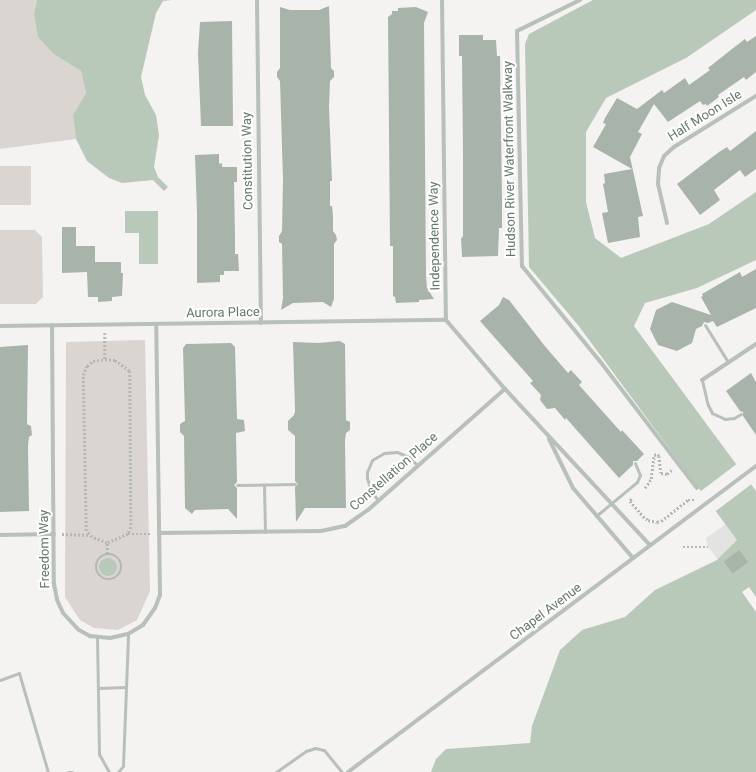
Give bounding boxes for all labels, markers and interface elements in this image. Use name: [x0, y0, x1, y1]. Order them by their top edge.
street label: Hudson River Waterfront Walkway: [500, 61, 520, 257]
street label: Half Moon Isle: [665, 87, 745, 145]
street label: Constitution Way: [239, 112, 257, 210]
street label: Independence Way: [426, 181, 444, 291]
street label: Aurora Place: [186, 305, 260, 321]
street label: Constellation Place: [347, 429, 441, 515]
street label: Freedom Way: [37, 509, 53, 589]
street label: Chapel Avenue: [507, 580, 585, 644]

